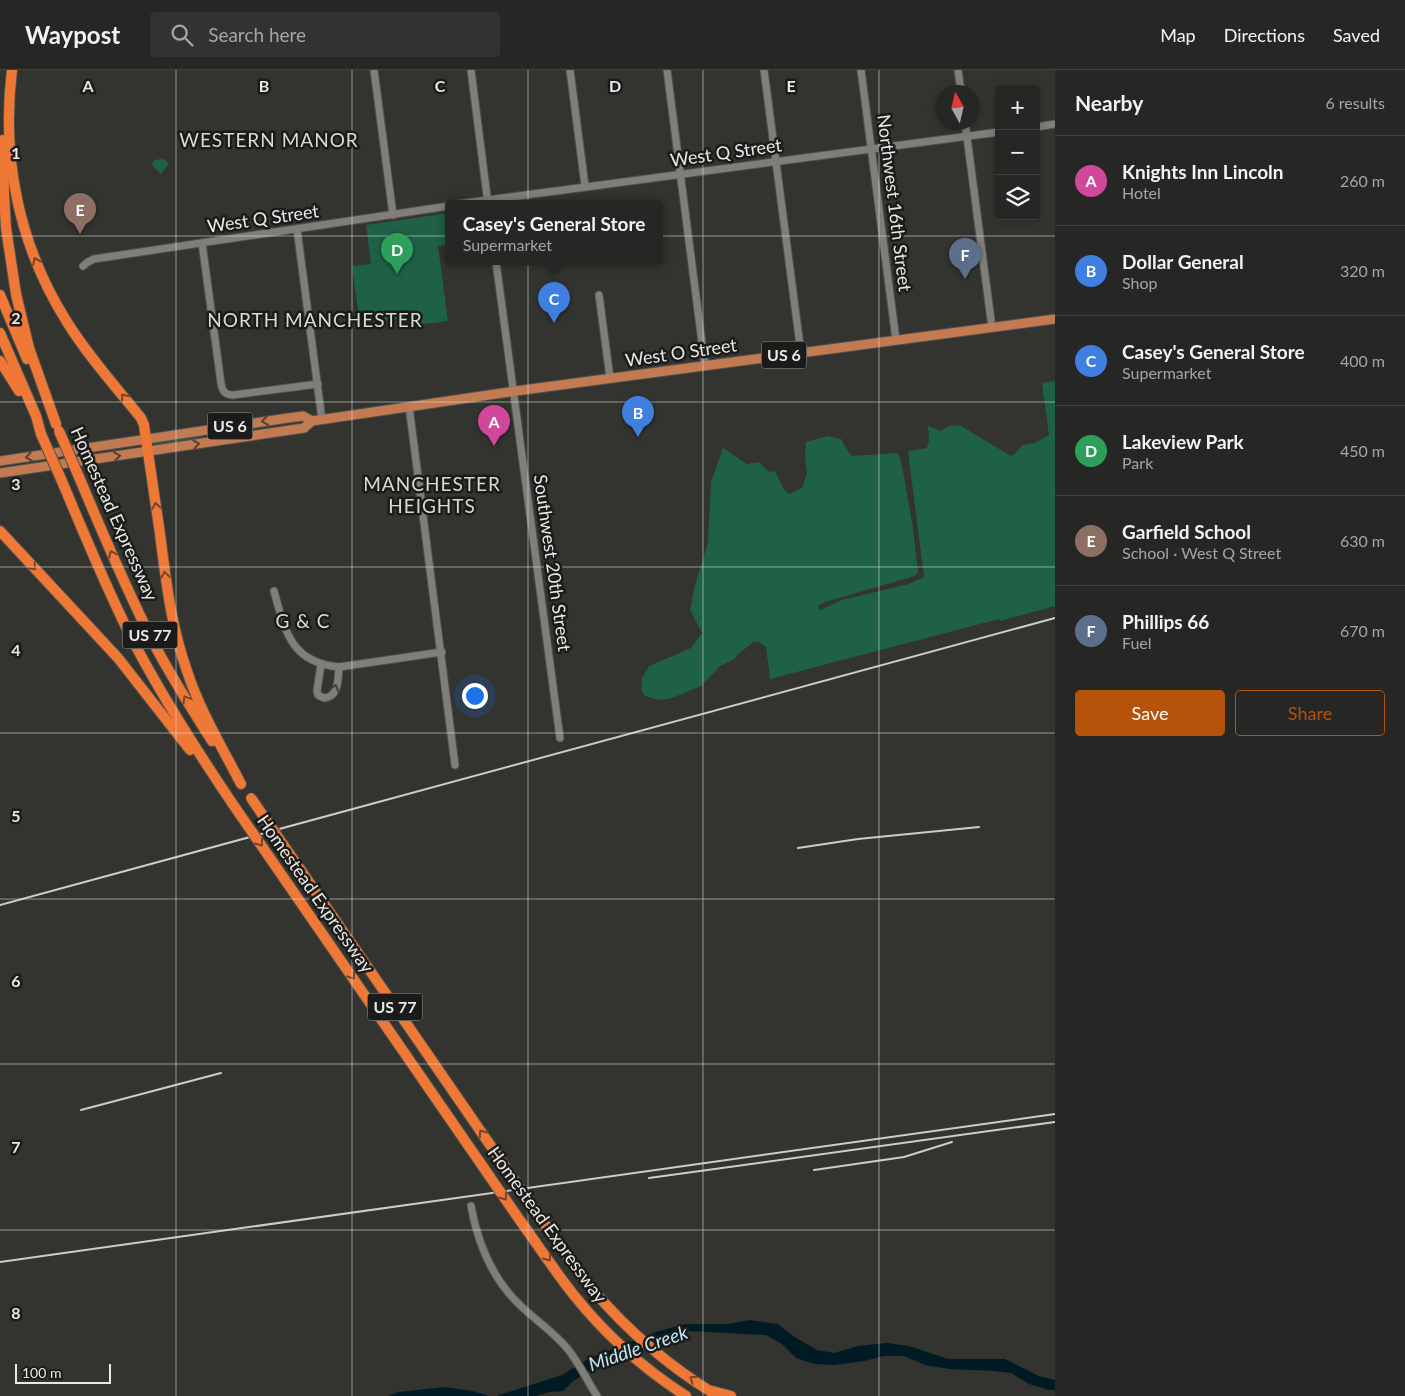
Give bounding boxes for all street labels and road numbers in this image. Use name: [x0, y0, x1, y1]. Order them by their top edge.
street label: Northwest 16th Street: [873, 113, 917, 293]
street label: West Q Street: [669, 133, 784, 171]
street label: West Q Street: [206, 199, 321, 237]
street label: West O Street: [624, 333, 739, 371]
road number: US 6: [762, 342, 806, 368]
road number: US 6: [208, 412, 252, 440]
street label: Homestead Expressway: [67, 423, 164, 605]
street label: Southwest 20th Street: [530, 473, 576, 653]
road number: US 77: [122, 622, 178, 648]
street label: Homestead Expressway: [253, 810, 379, 977]
road number: US 77: [368, 994, 422, 1020]
street label: Homestead Expressway: [484, 1142, 612, 1308]

